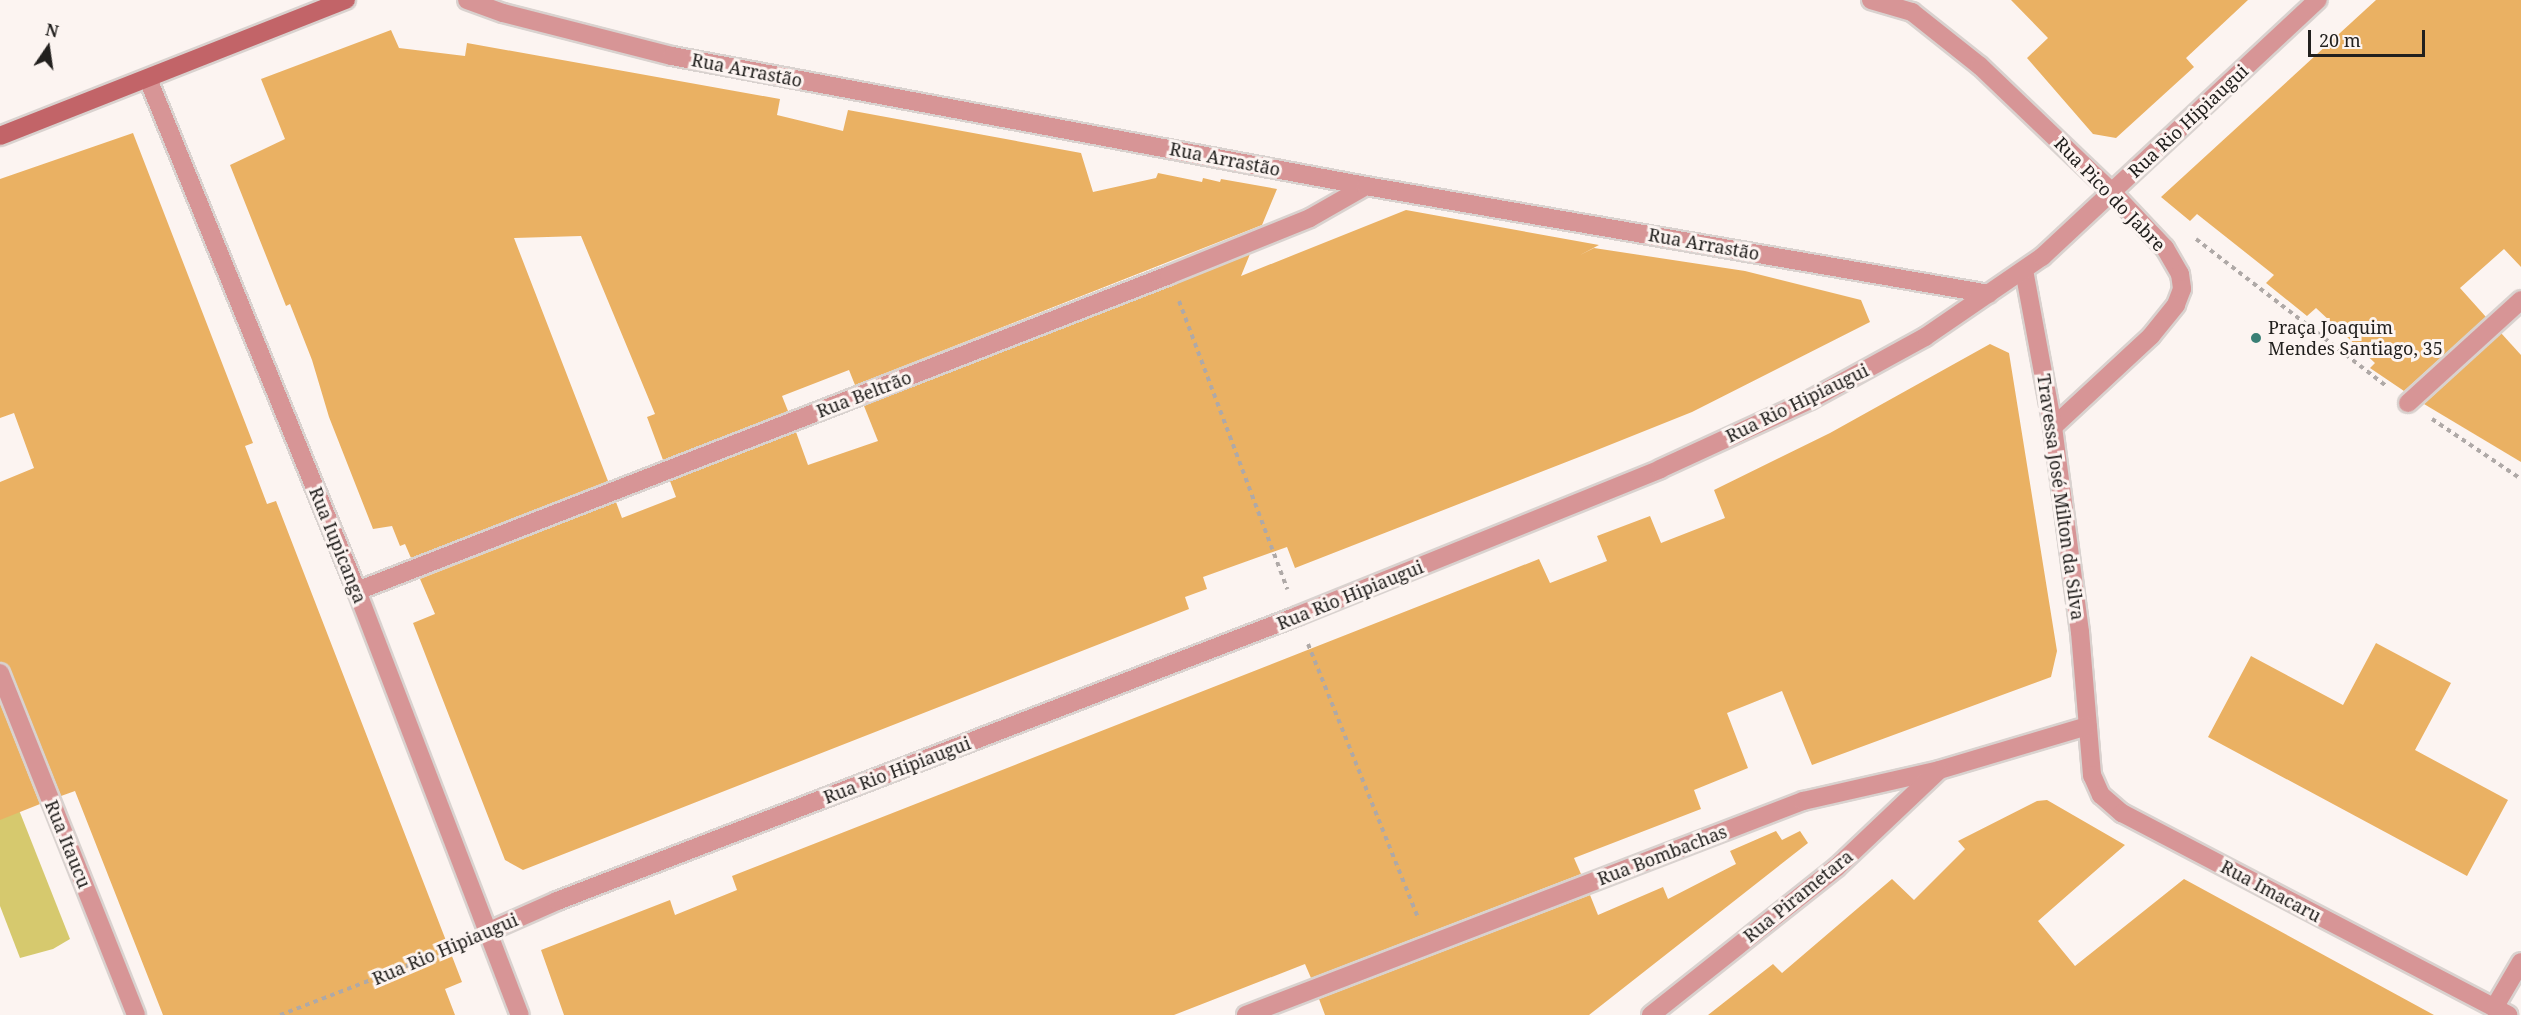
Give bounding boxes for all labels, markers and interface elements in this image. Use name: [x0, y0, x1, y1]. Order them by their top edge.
north arrow: [18, 18, 78, 78]
text: N: [43, 18, 61, 43]
scale bar: [2311, 18, 2428, 56]
text: 20 m: [2319, 28, 2361, 52]
street label: Rua Arrastão: [690, 49, 804, 91]
street label: Rua Rio Hipiaugui: [2124, 60, 2252, 182]
street label: Rua Pico do Jabre: [2050, 132, 2170, 256]
street label: Rua Arrastão: [1168, 138, 1282, 180]
street label: Rua Arrastão: [1647, 224, 1761, 264]
place label: Praça Joaquim Mendes Santiago, 35: [2268, 317, 2443, 360]
marker: Praça Joaquim Mendes Santiago, 35: [2249, 331, 2263, 345]
street label: Rua Rio Hipiaugui: [1722, 359, 1872, 447]
street label: Rua Beltrão: [813, 366, 915, 422]
street label: Travessa José Milton da Silva: [2033, 372, 2089, 622]
street label: Rua Iupicanga: [305, 484, 371, 606]
street label: Rua Rio Hipiaugui: [1274, 556, 1426, 634]
street label: Rua Rio Hipiaugui: [820, 732, 974, 808]
street label: Rua Itaucu: [41, 797, 95, 891]
street label: Rua Bombachas: [1594, 820, 1730, 890]
street label: Rua Pirametara: [1739, 845, 1857, 947]
street label: Rua Imacaru: [2217, 855, 2325, 927]
street label: Rua Rio Hipiaugui: [369, 909, 521, 989]

